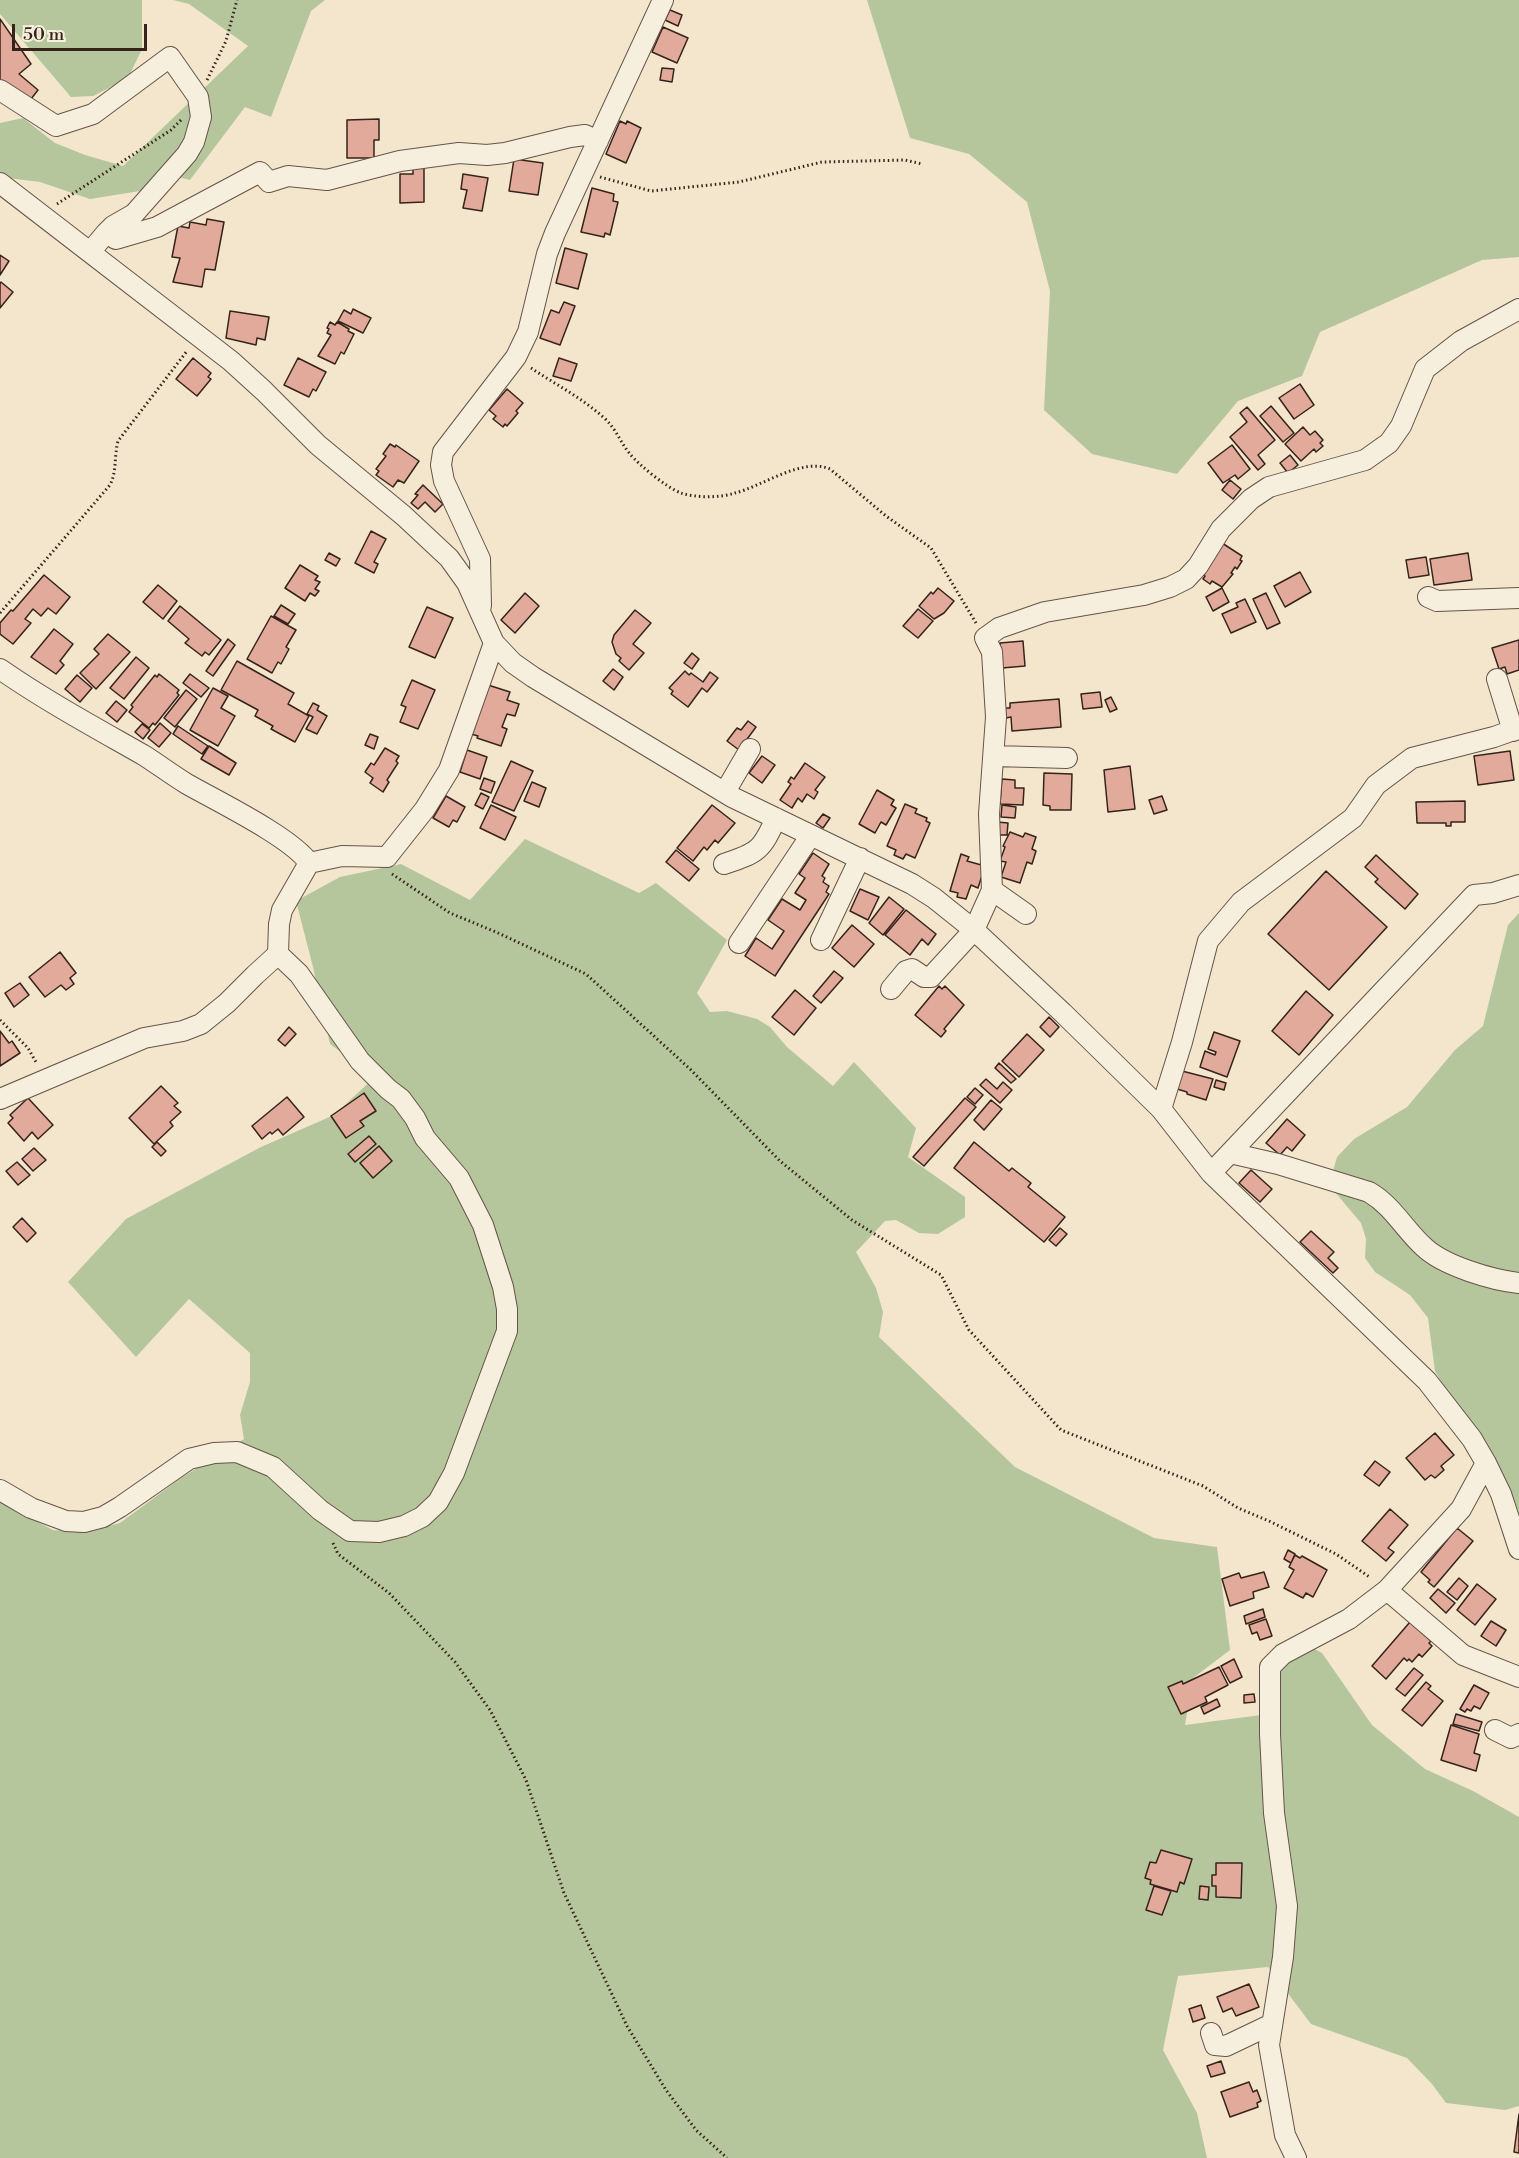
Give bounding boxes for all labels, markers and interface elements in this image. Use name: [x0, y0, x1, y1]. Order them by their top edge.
scale bar: [15, 12, 150, 50]
text: 50 m: [23, 23, 64, 46]

